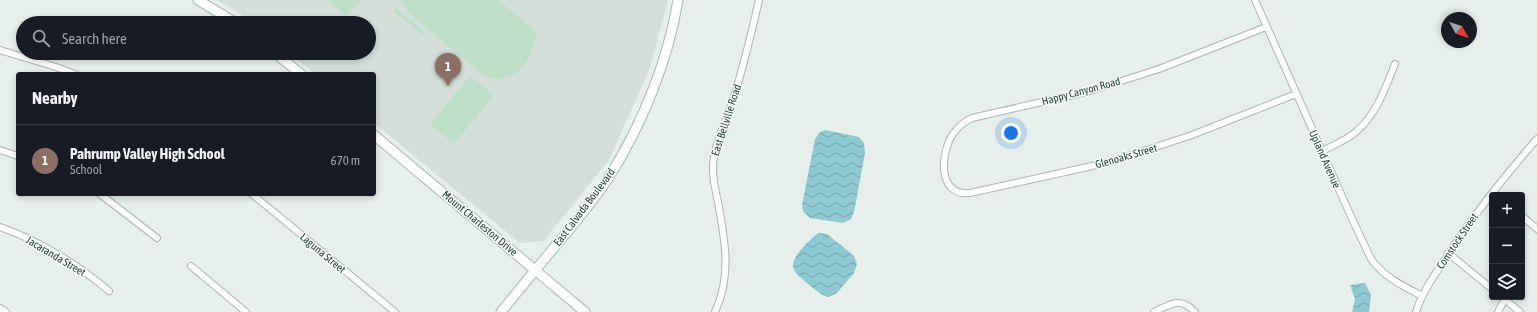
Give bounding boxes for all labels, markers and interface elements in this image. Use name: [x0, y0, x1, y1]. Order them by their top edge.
north arrow: [1441, 12, 1477, 48]
search box: [16, 16, 376, 60]
icon: search: [30, 27, 52, 49]
text: Search here: [62, 30, 127, 47]
pin: 1: [435, 53, 461, 86]
street label: Happy Canyon Road: [1040, 75, 1122, 107]
street label: East Bellville Road: [709, 83, 743, 157]
text: Nearby: [32, 88, 78, 108]
your location: [1001, 123, 1021, 143]
street label: Upland Avenue: [1307, 128, 1343, 190]
street label: Glenoaks Street: [1094, 141, 1158, 171]
text: Pahrump Valley High School: [70, 145, 225, 162]
text: 1: [42, 153, 48, 168]
text: 670 m: [331, 153, 360, 168]
text: School: [70, 162, 102, 177]
street label: East Calvada Boulevard: [551, 166, 617, 248]
street label: Mount Charleston Drive: [440, 188, 520, 258]
map controls: [1489, 192, 1525, 300]
button: +: [1489, 192, 1525, 228]
street label: Comstock Street: [1434, 211, 1480, 271]
button: −: [1489, 228, 1525, 264]
street label: Laguna Street: [298, 231, 348, 275]
street label: Jacaranda Street: [24, 234, 88, 278]
button: layers: [1489, 264, 1525, 300]

